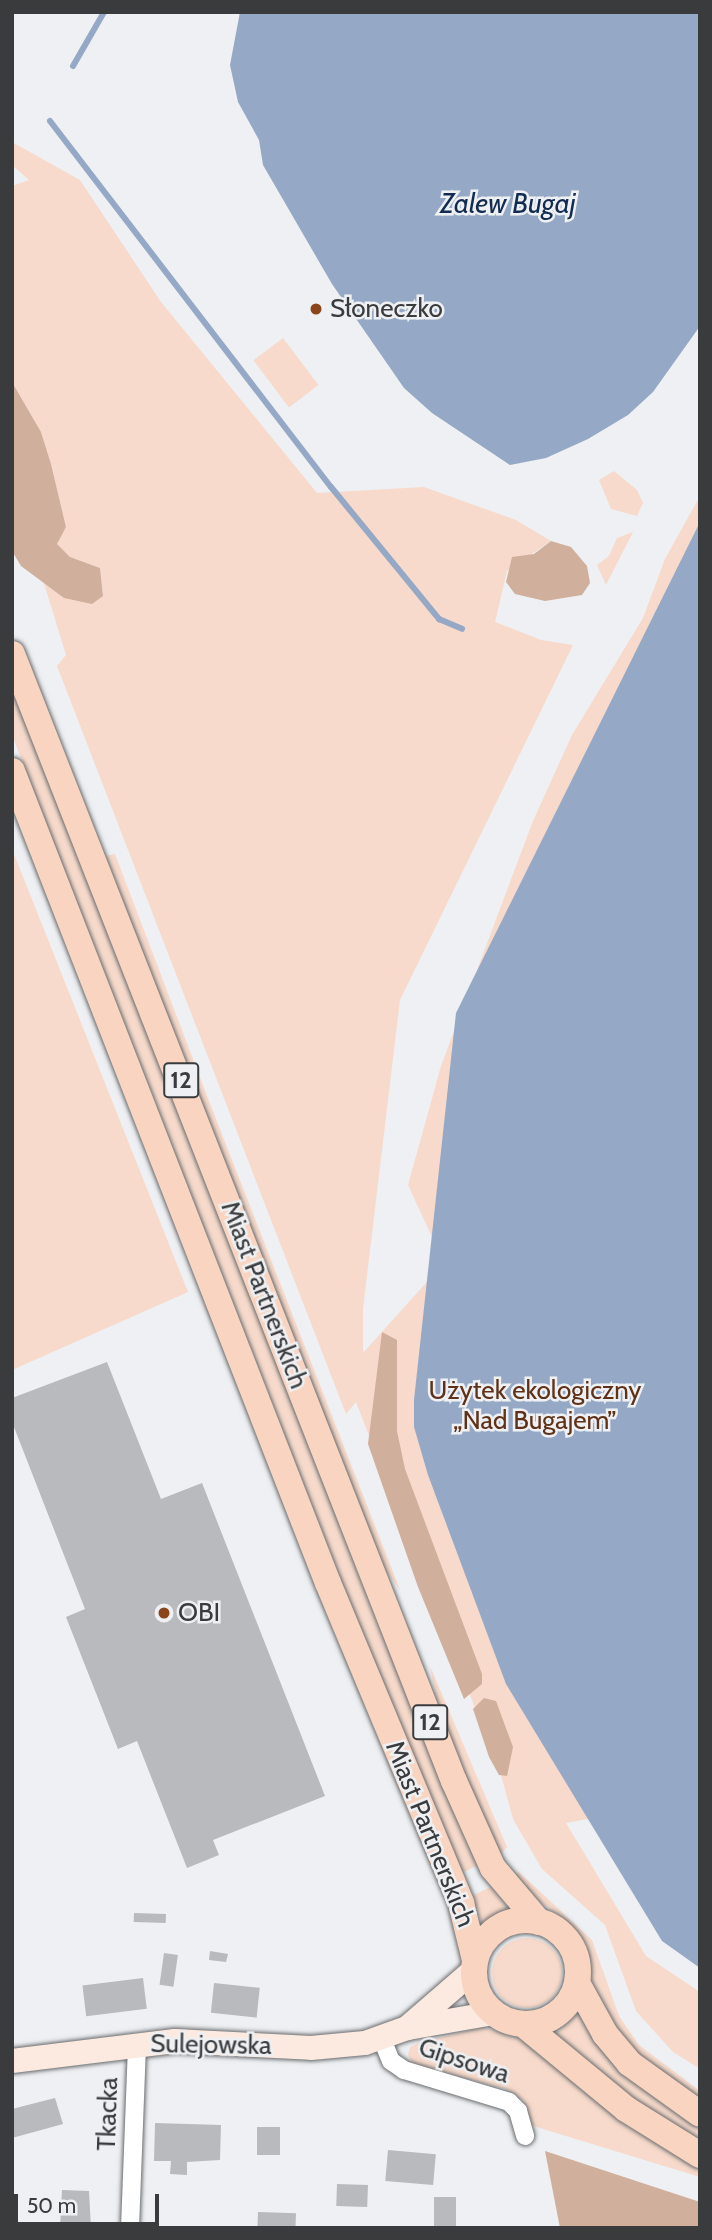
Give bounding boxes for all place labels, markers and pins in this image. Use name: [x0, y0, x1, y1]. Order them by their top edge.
place label: Słoneczko: [330, 293, 443, 325]
marker: Słoneczko: [308, 301, 324, 317]
place label: OBI: [178, 1597, 220, 1629]
marker: OBI: [156, 1605, 172, 1621]

